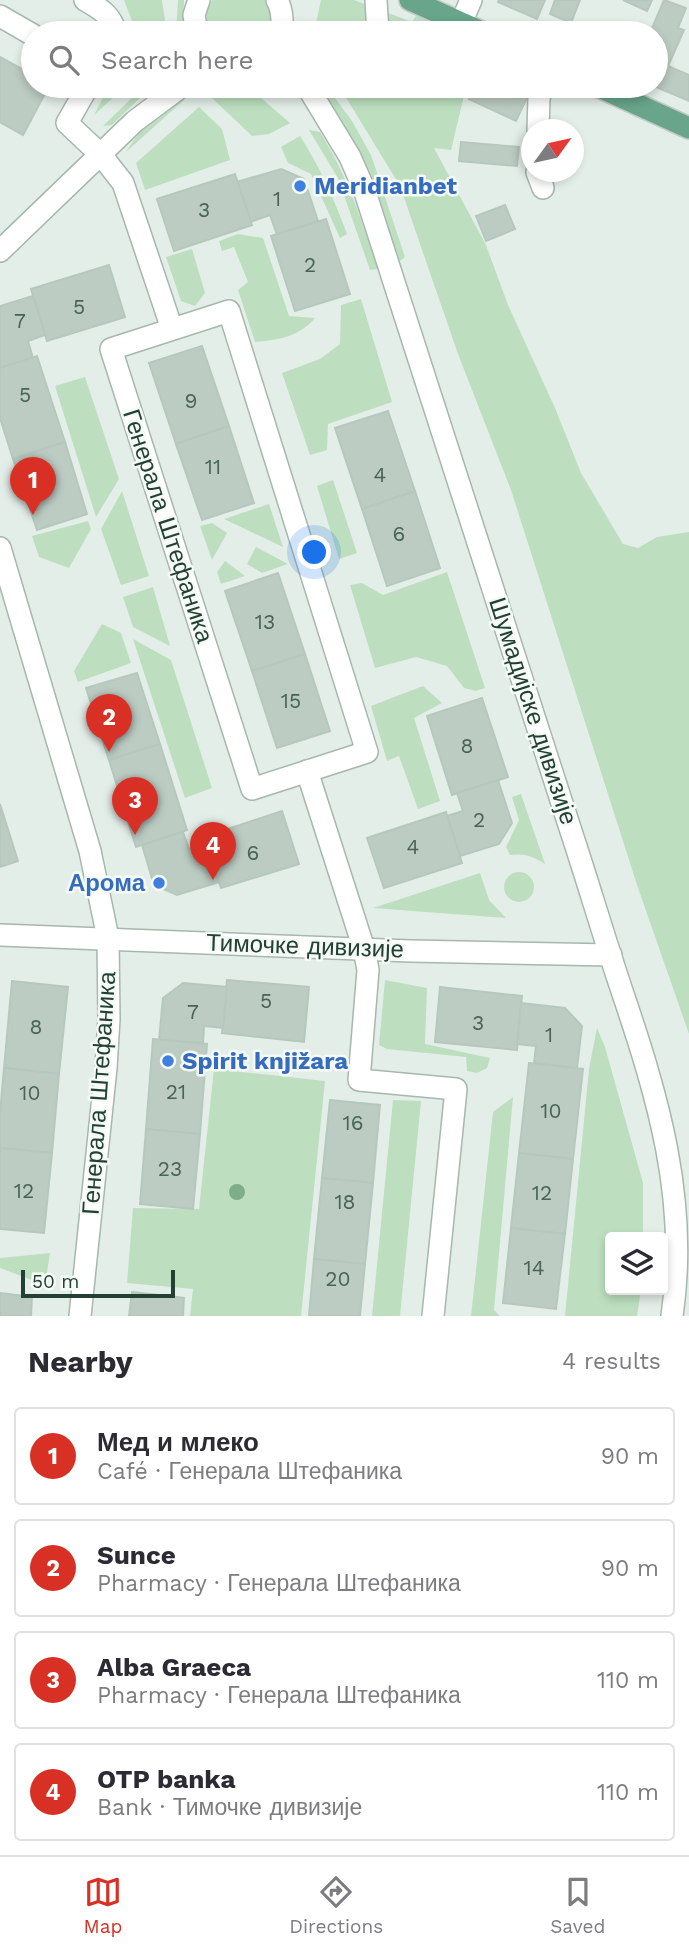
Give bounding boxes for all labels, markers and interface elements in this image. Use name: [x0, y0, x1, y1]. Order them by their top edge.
search box: [21, 21, 668, 98]
icon: search: [45, 41, 83, 79]
text: Search here: [101, 45, 253, 75]
north arrow: [521, 119, 584, 182]
place label: Meridianbet: [314, 172, 458, 200]
marker: Meridianbet: [292, 178, 308, 194]
house number: 1: [273, 186, 281, 211]
house number: 3: [198, 197, 210, 222]
house number: 2: [304, 252, 316, 277]
house number: 5: [73, 294, 85, 319]
house number: 7: [14, 308, 26, 333]
house number: 5: [19, 382, 31, 407]
house number: 9: [185, 388, 197, 413]
street label: Генерала Штефаника: [117, 406, 219, 647]
house number: 11: [205, 454, 221, 479]
pin: 1: [10, 457, 56, 515]
house number: 4: [374, 462, 386, 487]
house number: 6: [393, 521, 405, 546]
your location: [297, 535, 331, 569]
street label: Шумадијске дивизије: [483, 594, 583, 828]
house number: 13: [255, 609, 275, 634]
house number: 15: [281, 688, 301, 713]
pin: 2: [86, 694, 132, 752]
house number: 8: [461, 733, 473, 758]
pin: 3: [112, 777, 158, 835]
house number: 2: [473, 807, 485, 832]
pin: 4: [190, 822, 236, 880]
house number: 4: [407, 834, 419, 859]
house number: 6: [247, 840, 259, 865]
place label: Арома: [68, 869, 146, 897]
marker: Арома: [151, 875, 167, 891]
street label: Тимочке дивизије: [206, 929, 404, 963]
street label: Генерала Штефаника: [77, 970, 122, 1216]
house number: 5: [260, 988, 272, 1013]
house number: 7: [187, 999, 199, 1024]
house number: 3: [472, 1010, 484, 1035]
house number: 8: [30, 1014, 42, 1039]
house number: 1: [545, 1022, 553, 1047]
place label: Spirit knjižara: [182, 1047, 348, 1075]
marker: Spirit knjižara: [160, 1053, 176, 1069]
house number: 21: [166, 1079, 186, 1104]
house number: 10: [19, 1080, 41, 1105]
house number: 10: [540, 1098, 562, 1123]
house number: 16: [343, 1110, 363, 1135]
house number: 23: [158, 1156, 182, 1181]
house number: 12: [14, 1178, 34, 1203]
house number: 12: [532, 1180, 552, 1205]
house number: 18: [334, 1189, 356, 1214]
map controls: [605, 1232, 668, 1295]
button: layers: [605, 1232, 668, 1295]
house number: 14: [523, 1255, 545, 1280]
house number: 20: [325, 1266, 351, 1291]
scale bar: [21, 1267, 175, 1299]
text: 50 m: [32, 1270, 79, 1293]
text: Nearby: [28, 1344, 133, 1379]
text: 4 results: [562, 1348, 661, 1375]
text: Мед и млеко: [97, 1427, 259, 1457]
text: 1: [48, 1443, 58, 1470]
text: 90 m: [601, 1443, 659, 1470]
text: Café · Генерала Штефаника: [97, 1458, 402, 1485]
text: Sunce: [97, 1540, 176, 1570]
text: 2: [46, 1555, 60, 1582]
text: 90 m: [601, 1555, 659, 1582]
text: Pharmacy · Генерала Штефаника: [97, 1570, 461, 1597]
text: Alba Graeca: [97, 1652, 251, 1682]
text: 3: [46, 1667, 60, 1694]
text: 110 m: [597, 1667, 659, 1694]
text: Pharmacy · Генерала Штефаника: [97, 1682, 461, 1709]
text: OTP banka: [97, 1764, 235, 1794]
text: 4: [46, 1779, 60, 1806]
text: 110 m: [597, 1779, 659, 1806]
text: Bank · Тимочке дивизије: [97, 1794, 362, 1821]
tab: Map: [84, 1873, 122, 1938]
tab: Directions: [289, 1873, 383, 1938]
tab: Saved: [550, 1873, 605, 1938]

